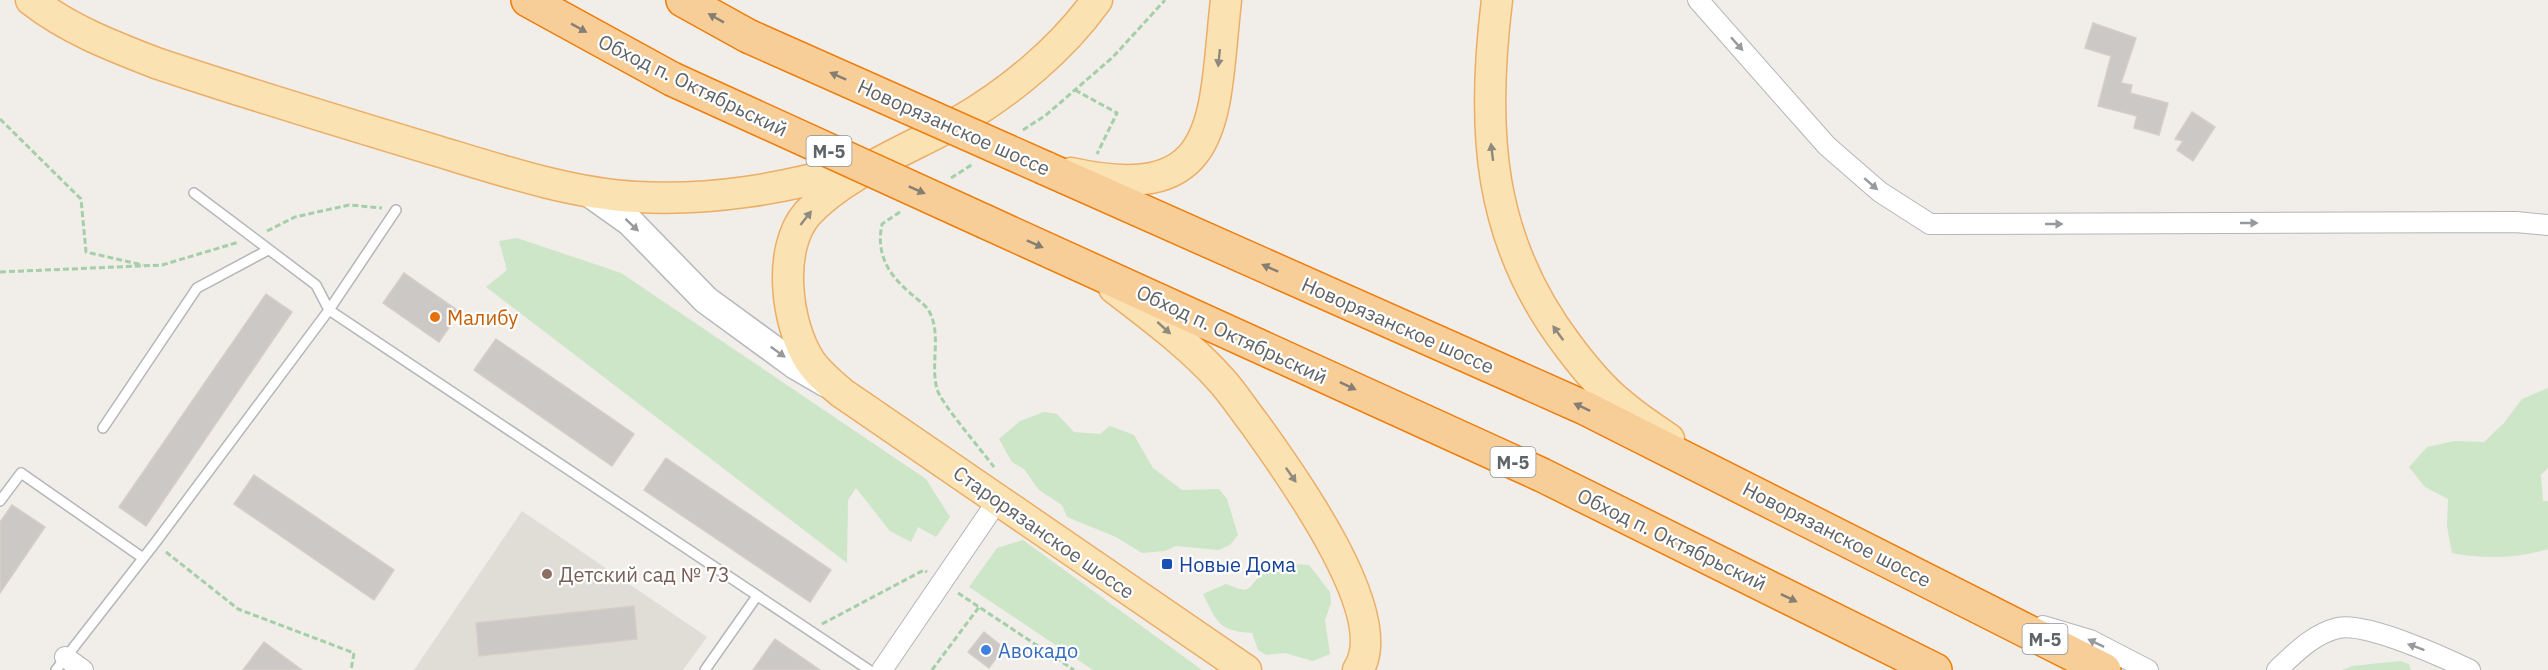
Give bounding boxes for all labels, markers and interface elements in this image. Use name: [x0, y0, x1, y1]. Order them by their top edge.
one-way arrow: [707, 13, 724, 23]
one-way arrow: [571, 23, 588, 33]
street label: Обход п. Октябрьский: [594, 27, 792, 143]
one-way arrow: [1730, 36, 1743, 51]
one-way arrow: [1215, 49, 1224, 68]
one-way arrow: [829, 71, 846, 80]
street label: Новорязанское шоссе: [853, 72, 1055, 182]
road number: М-5: [806, 136, 852, 166]
one-way arrow: [1487, 143, 1496, 162]
one-way arrow: [1863, 177, 1878, 190]
one-way arrow: [908, 186, 925, 195]
one-way arrow: [799, 210, 812, 226]
one-way arrow: [624, 217, 638, 231]
one-way arrow: [2044, 219, 2063, 229]
one-way arrow: [2239, 219, 2258, 228]
one-way arrow: [1027, 239, 1045, 249]
one-way arrow: [1261, 263, 1278, 272]
street label: Новорязанское шоссе: [1297, 270, 1499, 380]
street label: Обход п. Октябрьский: [1132, 278, 1332, 390]
place label: Малибу: [447, 304, 518, 331]
marker: Малибу: [428, 310, 442, 324]
one-way arrow: [1157, 321, 1172, 335]
one-way arrow: [1553, 325, 1565, 340]
one-way arrow: [770, 346, 785, 358]
one-way arrow: [1340, 382, 1357, 391]
one-way arrow: [1573, 401, 1591, 411]
road number: М-5: [1490, 447, 1536, 477]
street label: Старорязанское шоссе: [948, 459, 1140, 605]
one-way arrow: [1285, 466, 1297, 482]
street label: Новорязанское шоссе: [1738, 475, 1936, 593]
street label: Обход п. Октябрьский: [1573, 481, 1771, 597]
place label: Новые Дома: [1179, 551, 1296, 578]
marker: Новые Дома: [1160, 557, 1174, 571]
place label: Детский сад № 73: [559, 561, 730, 588]
marker: Детский сад № 73: [540, 567, 554, 581]
one-way arrow: [1781, 593, 1798, 602]
road number: М-5: [2022, 624, 2068, 654]
place label: Авокадо: [998, 637, 1078, 664]
one-way arrow: [2087, 639, 2104, 648]
one-way arrow: [2407, 642, 2425, 652]
marker: Авокадо: [979, 643, 993, 657]

